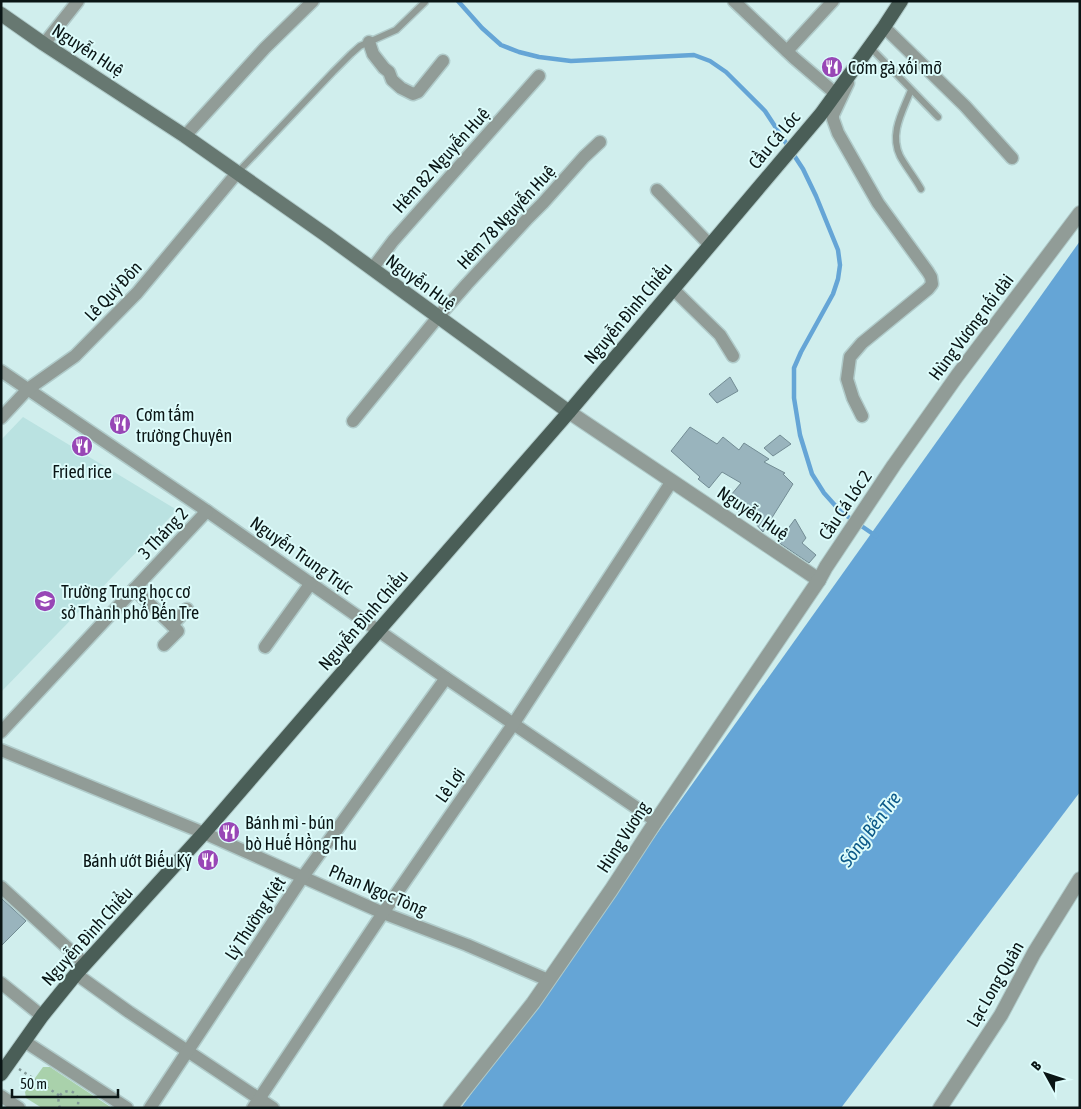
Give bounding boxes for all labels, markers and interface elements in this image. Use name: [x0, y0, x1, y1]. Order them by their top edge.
street label: Nguyễn Huệ: [48, 19, 128, 81]
restaurant icon: Cơm gà xối mỡ: [820, 55, 844, 79]
place label: Cơm gà xối mỡ: [848, 56, 942, 78]
street label: Hẻm 82 Nguyễn Huệ: [388, 103, 494, 217]
street label: Cầu Cá Lóc: [743, 106, 804, 173]
street label: Hẻm 78 Nguyễn Huệ: [452, 161, 560, 273]
street label: Nguyễn Huệ: [382, 250, 460, 314]
street label: Lê Quý Đôn: [80, 257, 146, 325]
street label: Nguyễn Đình Chiểu: [579, 257, 676, 368]
street label: Hùng Vương nối dài: [923, 269, 1018, 384]
place label: Cơm tấm trường Chuyên: [136, 403, 232, 446]
restaurant icon: Cơm tấm trường Chuyên: [108, 412, 132, 436]
restaurant icon: Fried rice: [70, 434, 94, 458]
place label: Fried rice: [52, 461, 112, 482]
street label: Cầu Cá Lóc 2: [813, 466, 876, 544]
street label: Nguyễn Huệ: [714, 482, 792, 544]
street label: 3 Tháng 2: [134, 503, 192, 563]
street label: Nguyễn Trung Trực: [246, 512, 358, 598]
street label: Nguyễn Đình Chiểu: [313, 565, 412, 674]
place label: Trường Trung học cơ sở Thành phố Bến Tre: [61, 581, 199, 623]
school or university icon: Trường Trung học cơ sở Thành phố Bến Tre: [33, 589, 57, 613]
street label: Lê Lợi: [431, 764, 469, 806]
water label: Sông Bến Tre: [834, 787, 905, 872]
street label: Hùng Vương: [592, 797, 654, 876]
place label: Bánh mì - bún bò Huế Hồng Thu: [245, 812, 357, 854]
restaurant icon: Bánh mì - bún bò Huế Hồng Thu: [217, 820, 241, 844]
restaurant icon: Bánh ướt Biếu Ký: [196, 848, 220, 872]
place label: Bánh ướt Biếu Ký: [83, 849, 192, 871]
street label: Phan Ngọc Tòng: [326, 860, 430, 920]
street label: Lý Thường Kiệt: [220, 872, 290, 964]
street label: Nguyễn Đình Chiểu: [36, 882, 137, 990]
street label: Lạc Long Quân: [962, 938, 1028, 1030]
north arrow: [1021, 1049, 1071, 1099]
text: B: [1028, 1058, 1045, 1073]
scale bar: [12, 1066, 119, 1098]
text: 50 m: [20, 1075, 47, 1092]

